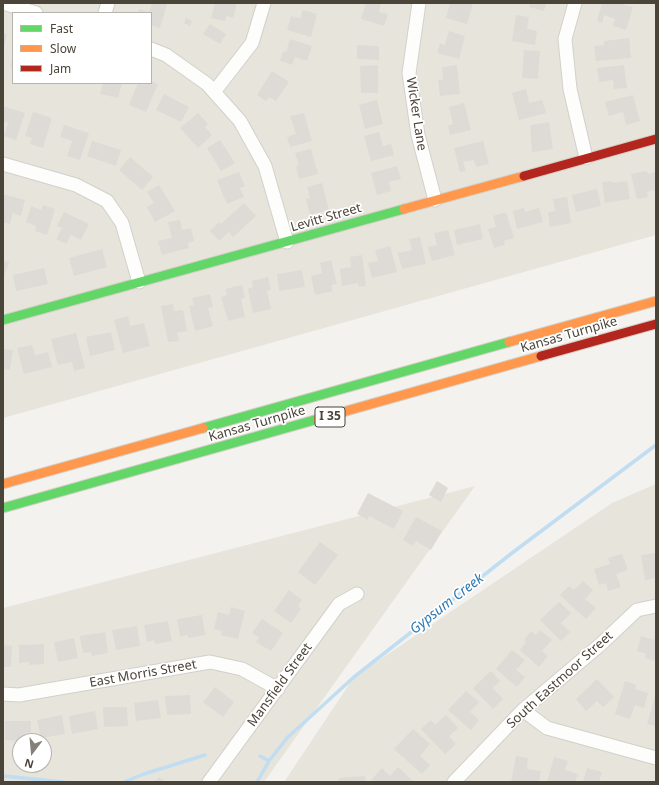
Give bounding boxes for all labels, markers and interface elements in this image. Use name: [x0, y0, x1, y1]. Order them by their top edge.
legend: [12, 12, 152, 84]
text: Fast: [50, 20, 73, 37]
text: Slow: [50, 40, 76, 57]
text: Jam: [50, 60, 71, 77]
street label: Wicker Lane: [402, 76, 430, 152]
street label: Levitt Street: [289, 200, 363, 236]
street label: Kansas Turnpike: [519, 314, 619, 356]
street label: Kansas Turnpike: [207, 403, 307, 445]
road number: I 35: [315, 407, 345, 427]
water label: Gypsum Creek: [407, 570, 487, 638]
street label: South Eastmoor Street: [504, 628, 616, 732]
street label: Mansfield Street: [244, 640, 316, 730]
street label: East Morris Street: [88, 657, 198, 691]
north arrow: [12, 733, 52, 773]
text: N: [22, 756, 35, 773]

